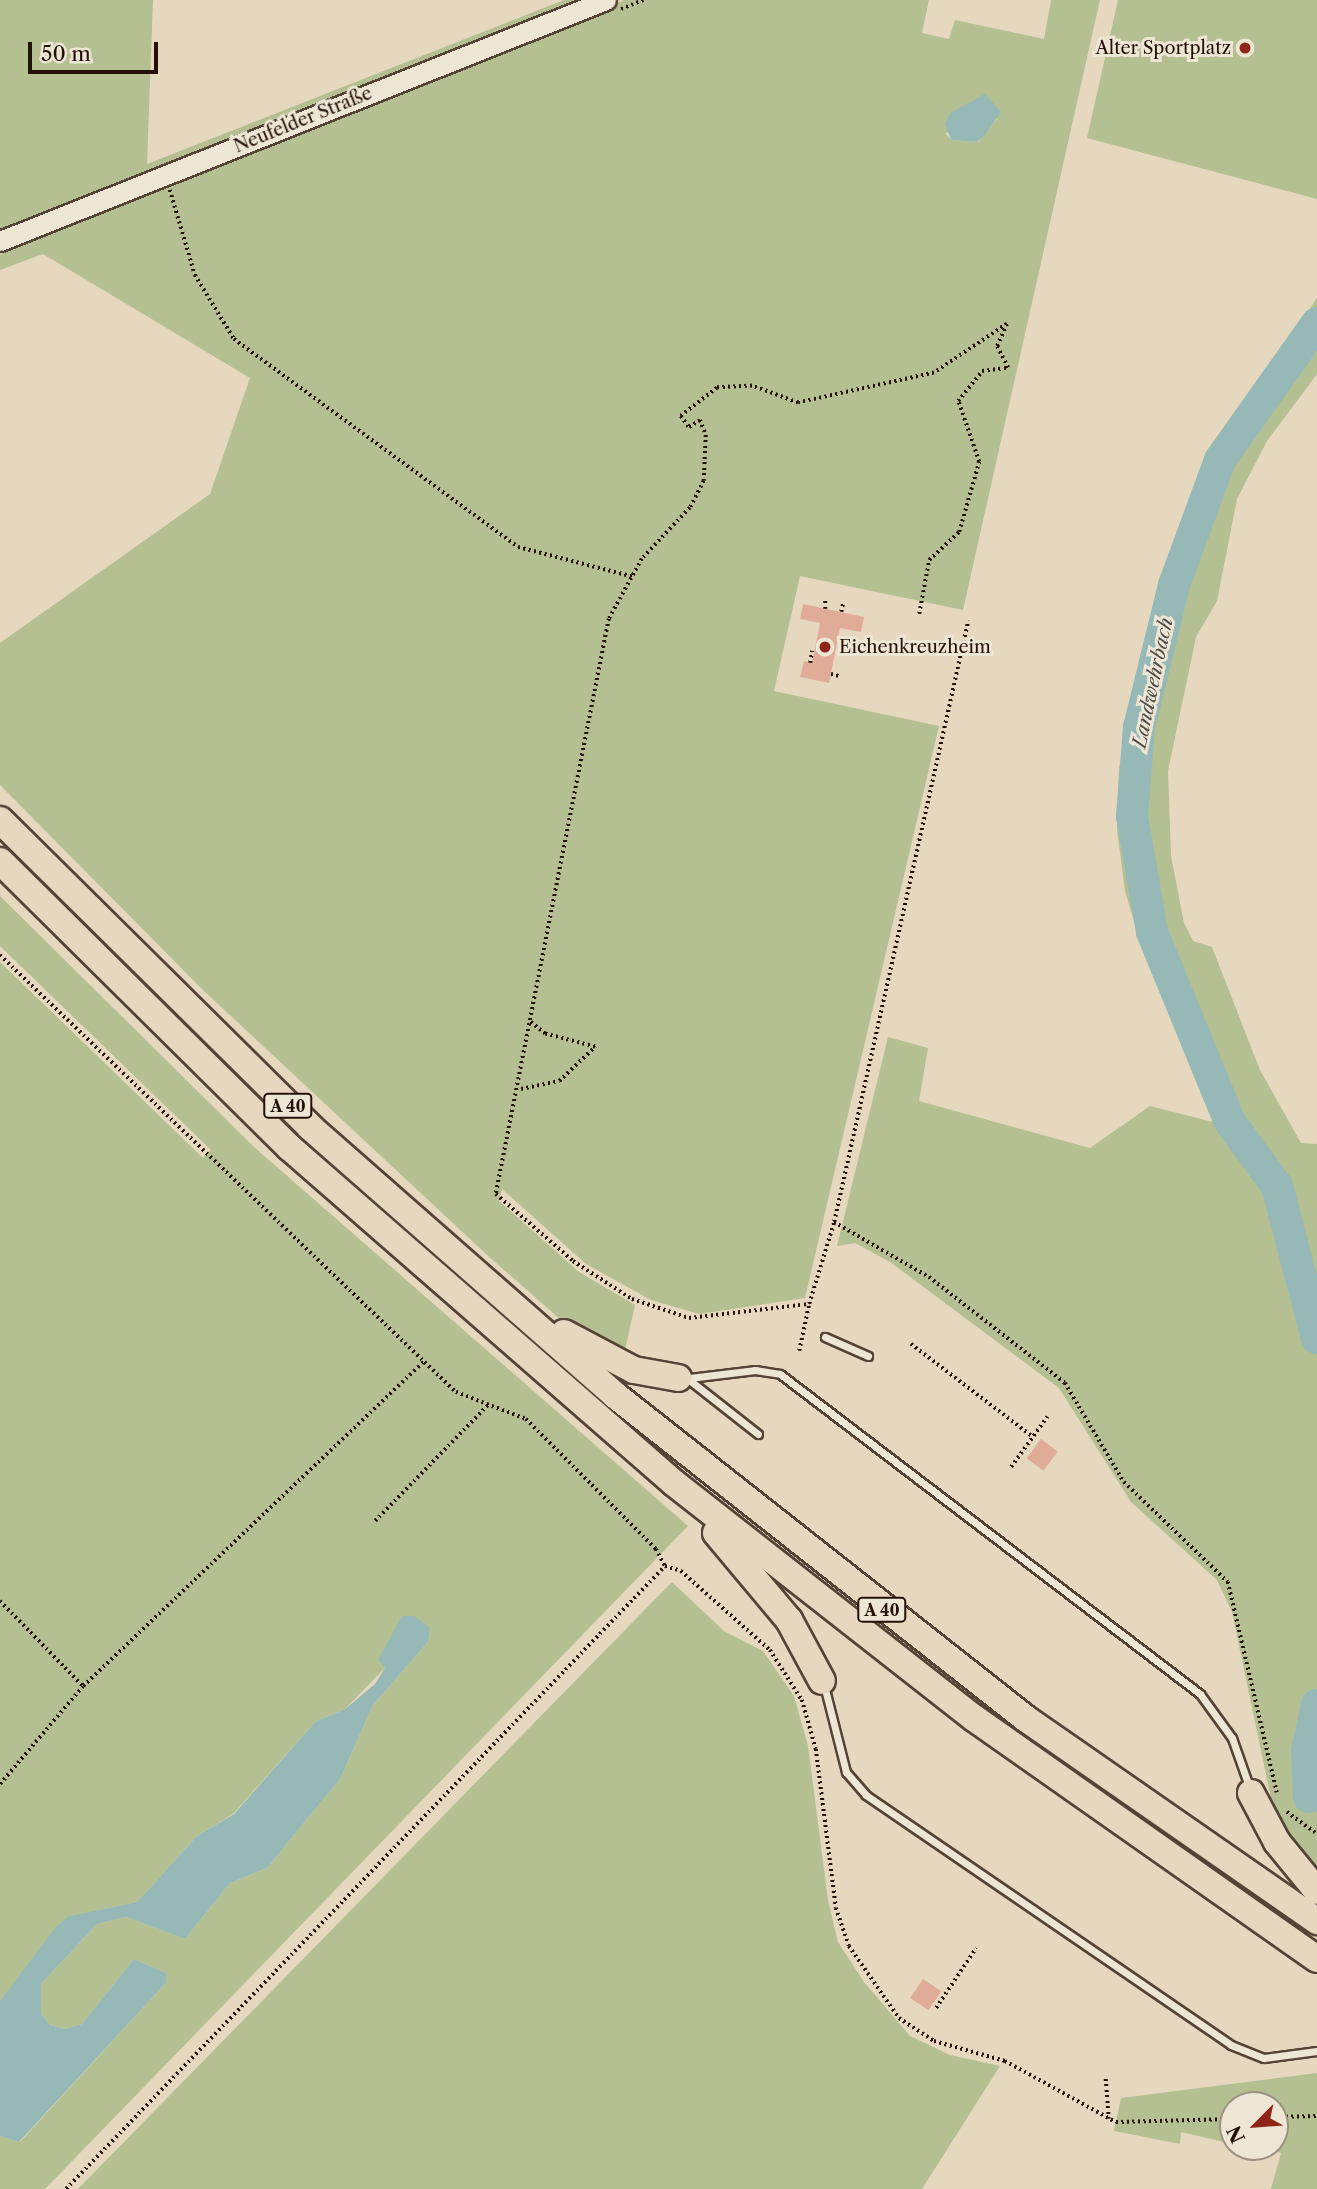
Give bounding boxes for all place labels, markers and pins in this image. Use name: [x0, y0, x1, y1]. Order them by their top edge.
place label: Alter Sportplatz: [1095, 37, 1231, 59]
marker: Alter Sportplatz: [1237, 40, 1253, 56]
place label: Eichenkreuzheim: [839, 636, 991, 658]
marker: Eichenkreuzheim: [817, 639, 833, 655]

